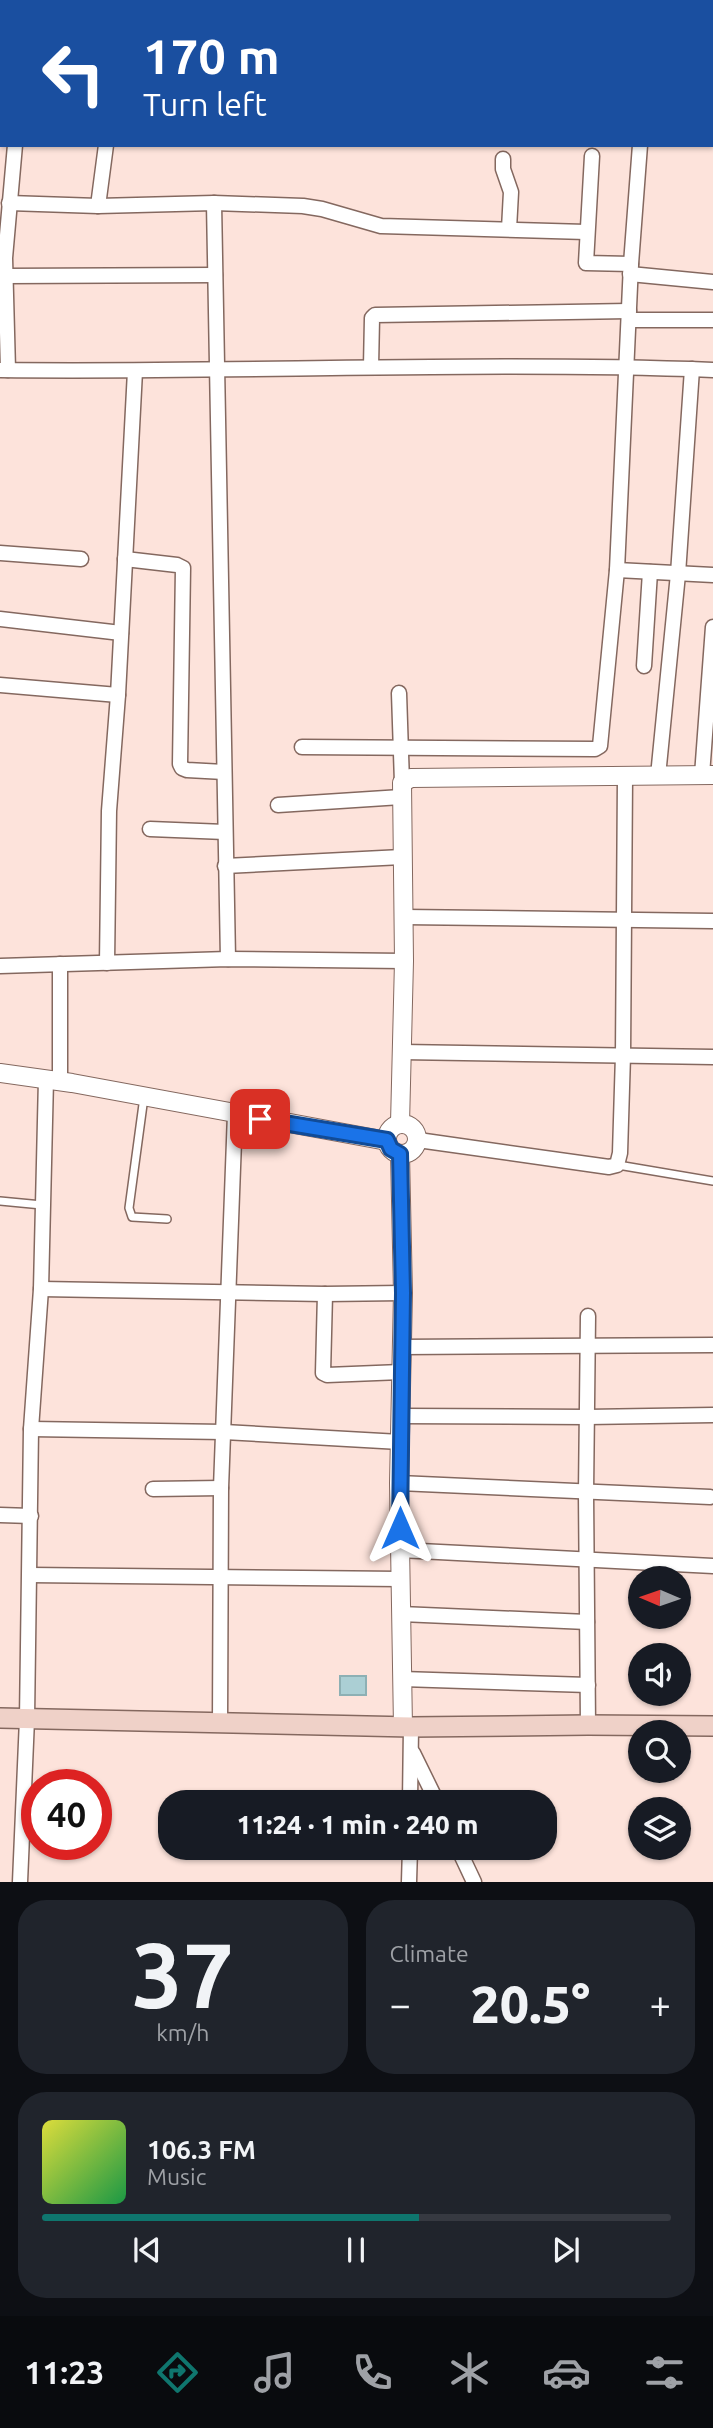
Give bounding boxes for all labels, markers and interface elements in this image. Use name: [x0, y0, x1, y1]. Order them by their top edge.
icon: left: [28, 28, 119, 119]
text: 170 m: [143, 28, 280, 83]
text: Turn left: [143, 86, 267, 122]
pin: [230, 1089, 290, 1149]
icon: arrive: [241, 1100, 279, 1138]
position arrow: [363, 1491, 437, 1565]
north arrow: [628, 1566, 691, 1629]
map controls: [628, 1566, 691, 1860]
button: sound: [628, 1643, 691, 1706]
button: search: [628, 1720, 691, 1783]
speed limit sign: 40: [21, 1769, 112, 1860]
button: layers: [628, 1797, 691, 1860]
text: 11:24 · 1 min · 240 m: [237, 1810, 478, 1839]
text: 37: [131, 1923, 234, 2025]
text: Climate: [390, 1941, 469, 1966]
text: 20.5°: [470, 1975, 590, 2033]
text: −: [390, 1983, 411, 2025]
text: +: [650, 1983, 671, 2025]
text: km/h: [156, 2020, 209, 2045]
text: 106.3 FM: [147, 2135, 256, 2164]
text: Music: [147, 2164, 206, 2189]
icon: previous: [128, 2231, 166, 2269]
icon: pause: [337, 2231, 375, 2269]
icon: next: [547, 2231, 585, 2269]
icon: directions: [153, 2348, 202, 2397]
icon: music: [250, 2348, 299, 2397]
icon: phone: [348, 2348, 397, 2397]
icon: climate: [445, 2348, 494, 2397]
icon: car: [542, 2348, 591, 2397]
icon: filters: [640, 2348, 689, 2397]
text: 11:23: [24, 2354, 104, 2390]

